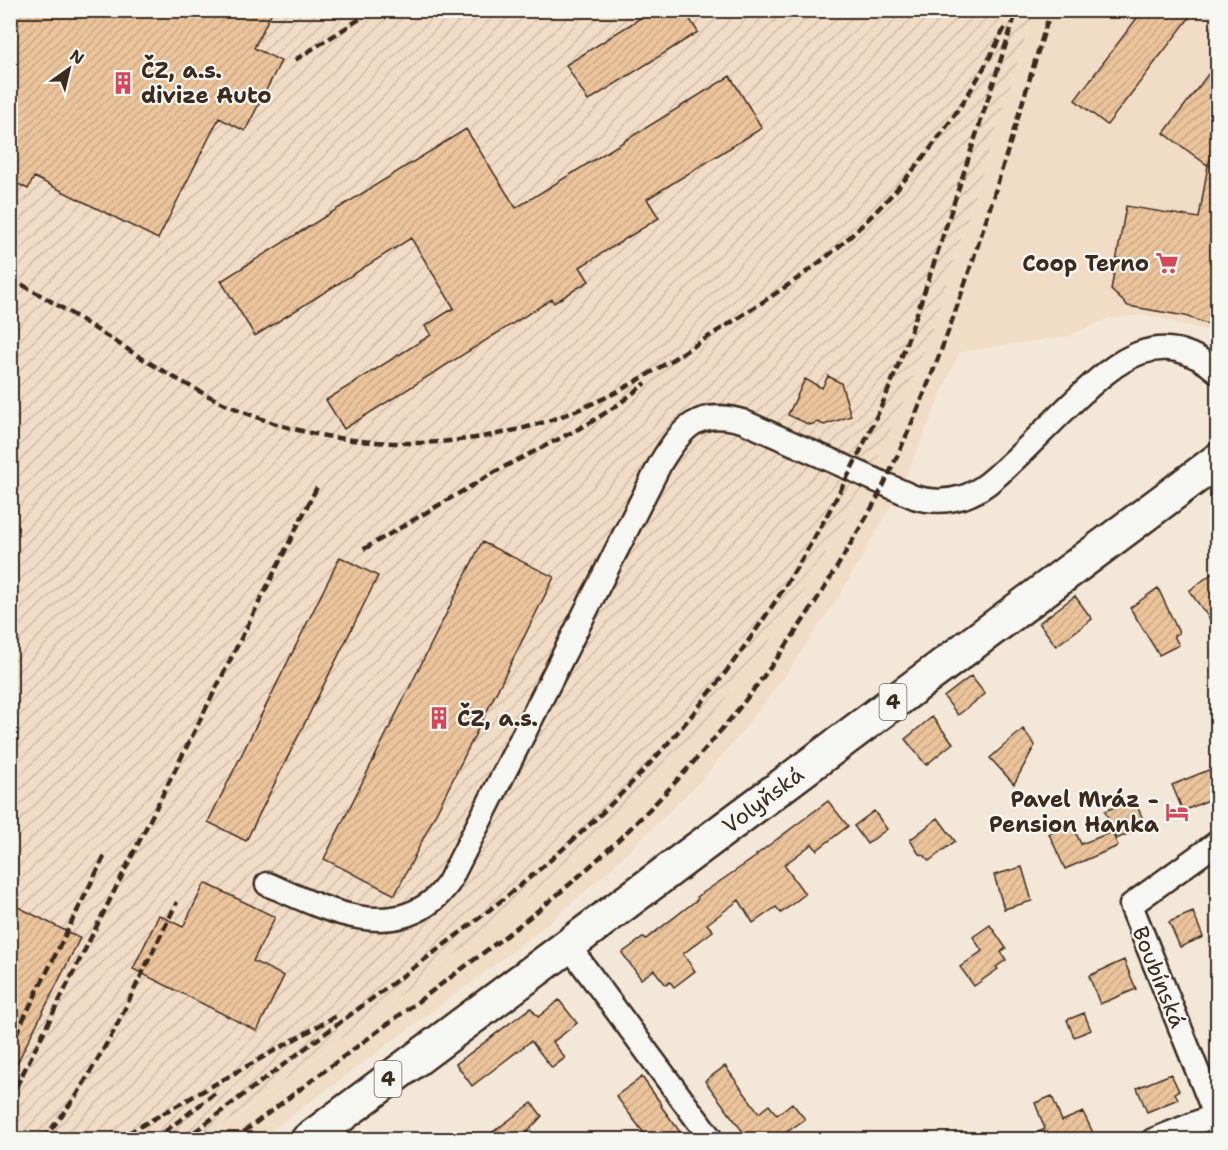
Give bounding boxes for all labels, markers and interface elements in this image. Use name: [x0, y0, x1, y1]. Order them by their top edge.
north arrow: [39, 39, 99, 99]
text: N: [66, 45, 88, 69]
place label: ČZ, a.s. divize Auto: [141, 54, 272, 110]
building icon: ČZ, a.s. divize Auto: [110, 70, 136, 96]
place label: Coop Terno: [1022, 249, 1149, 278]
supermarket icon: Coop Terno: [1154, 250, 1180, 276]
road number: 4: [880, 684, 906, 720]
place label: ČZ, a.s.: [457, 702, 538, 733]
building icon: ČZ, a.s.: [426, 705, 452, 731]
street label: Volyňská: [716, 760, 810, 840]
place label: Pavel Mráz - Pension Hanka: [989, 785, 1159, 839]
hotel icon: Pavel Mráz - Pension Hanka: [1164, 799, 1190, 825]
street label: Boubínská: [1126, 922, 1193, 1032]
road number: 4: [374, 1061, 402, 1097]

